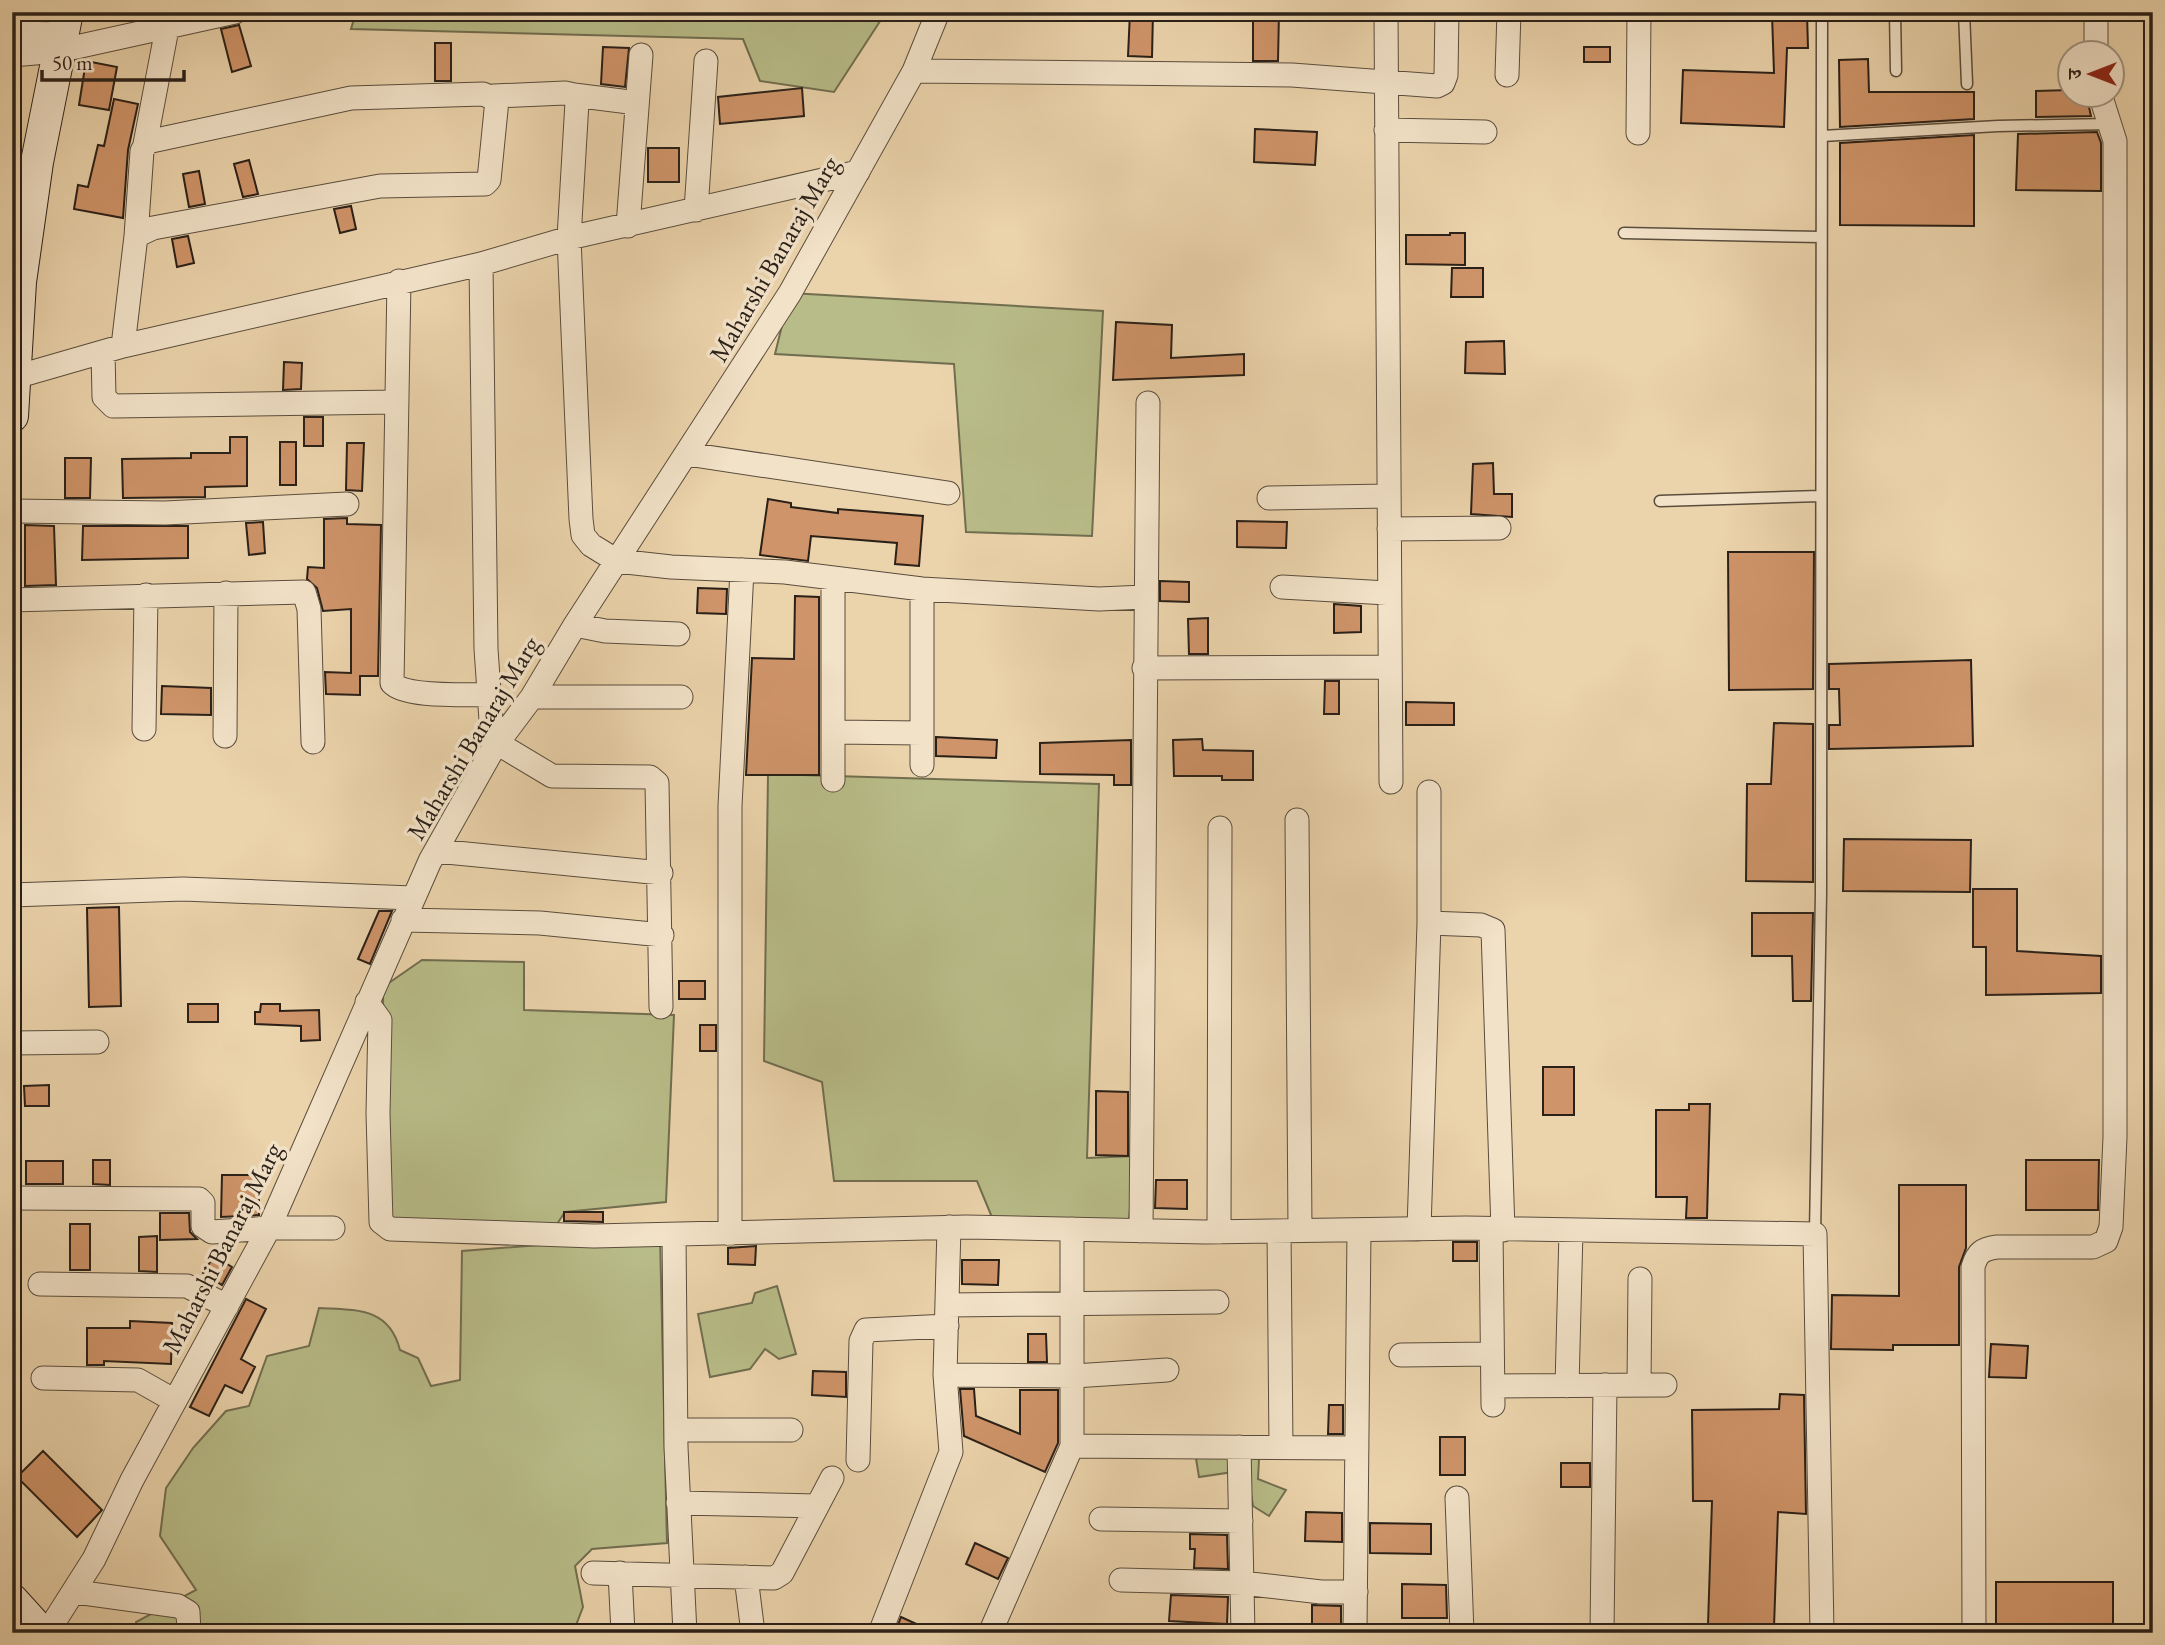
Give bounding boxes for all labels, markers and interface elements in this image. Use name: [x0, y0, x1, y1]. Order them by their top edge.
scale bar: [42, 38, 184, 82]
north arrow: [2056, 38, 2126, 108]
text: 50 m: [52, 49, 93, 76]
text: उ: [2062, 68, 2087, 81]
street label: Maharshi Banaraj Marg: [701, 149, 847, 368]
street label: Maharshi Banaraj Marg: [399, 629, 548, 846]
street label: Maharshi Banaraj Marg: [154, 1136, 290, 1359]

